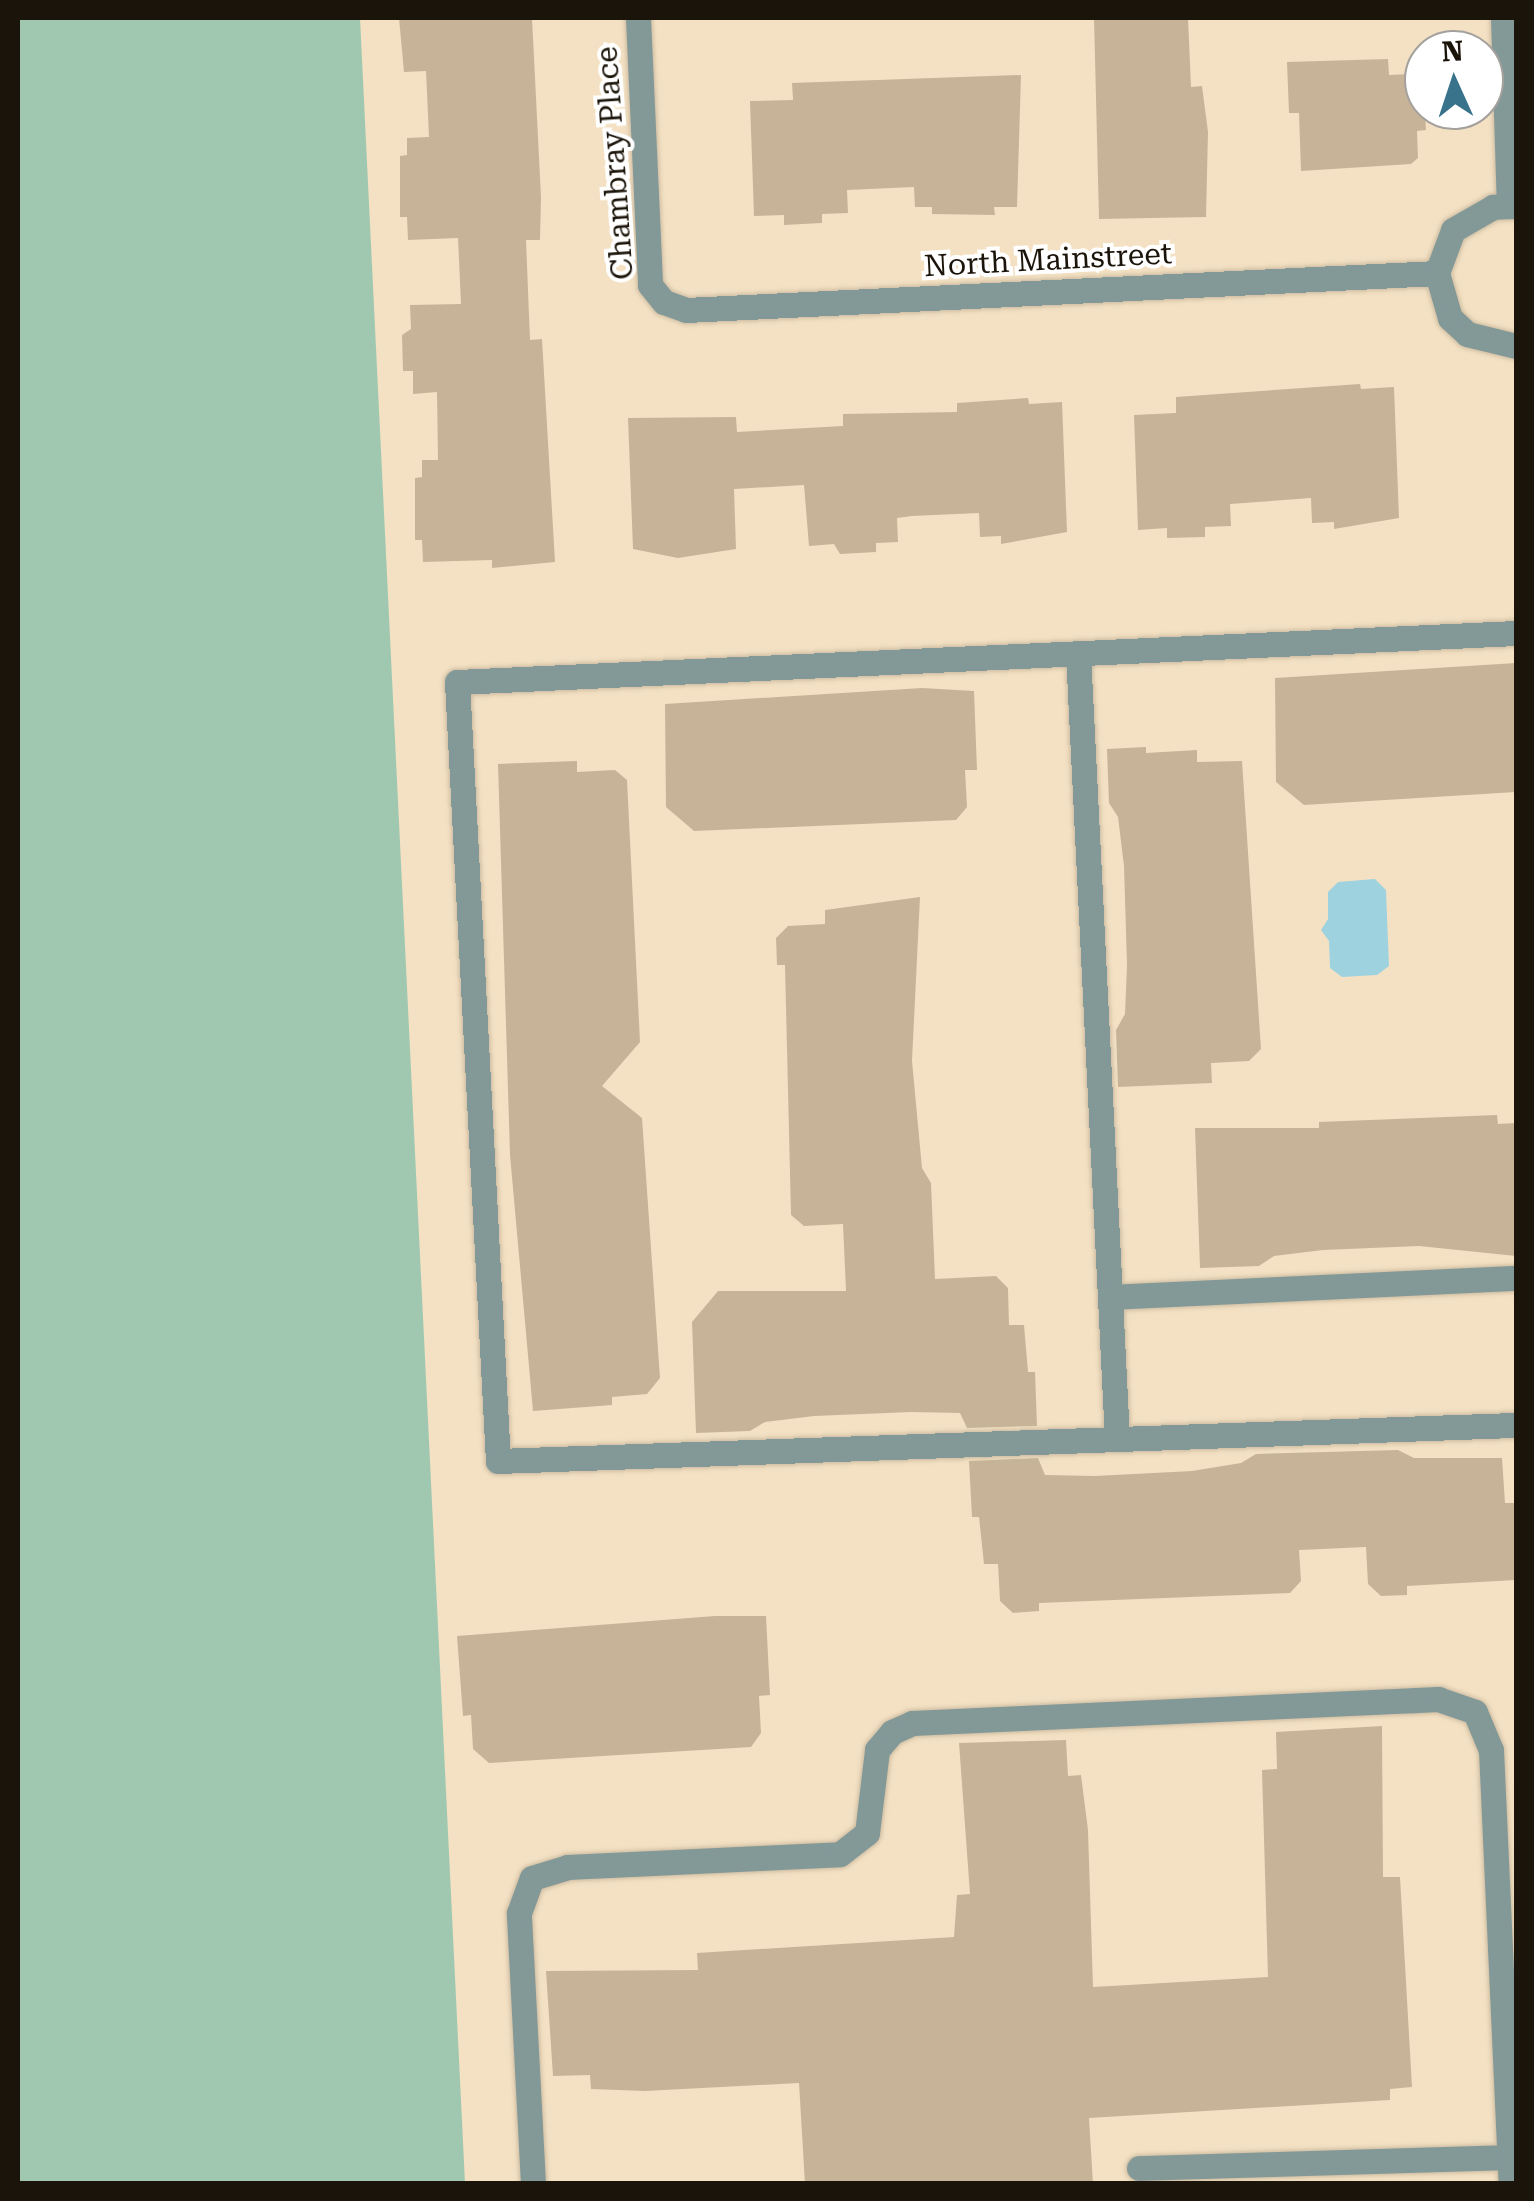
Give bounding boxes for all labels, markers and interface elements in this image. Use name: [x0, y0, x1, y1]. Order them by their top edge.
north arrow: [1404, 30, 1504, 130]
text: N: [1441, 34, 1464, 69]
street label: Chambray Place: [589, 45, 641, 281]
street label: North Mainstreet: [923, 236, 1173, 284]

